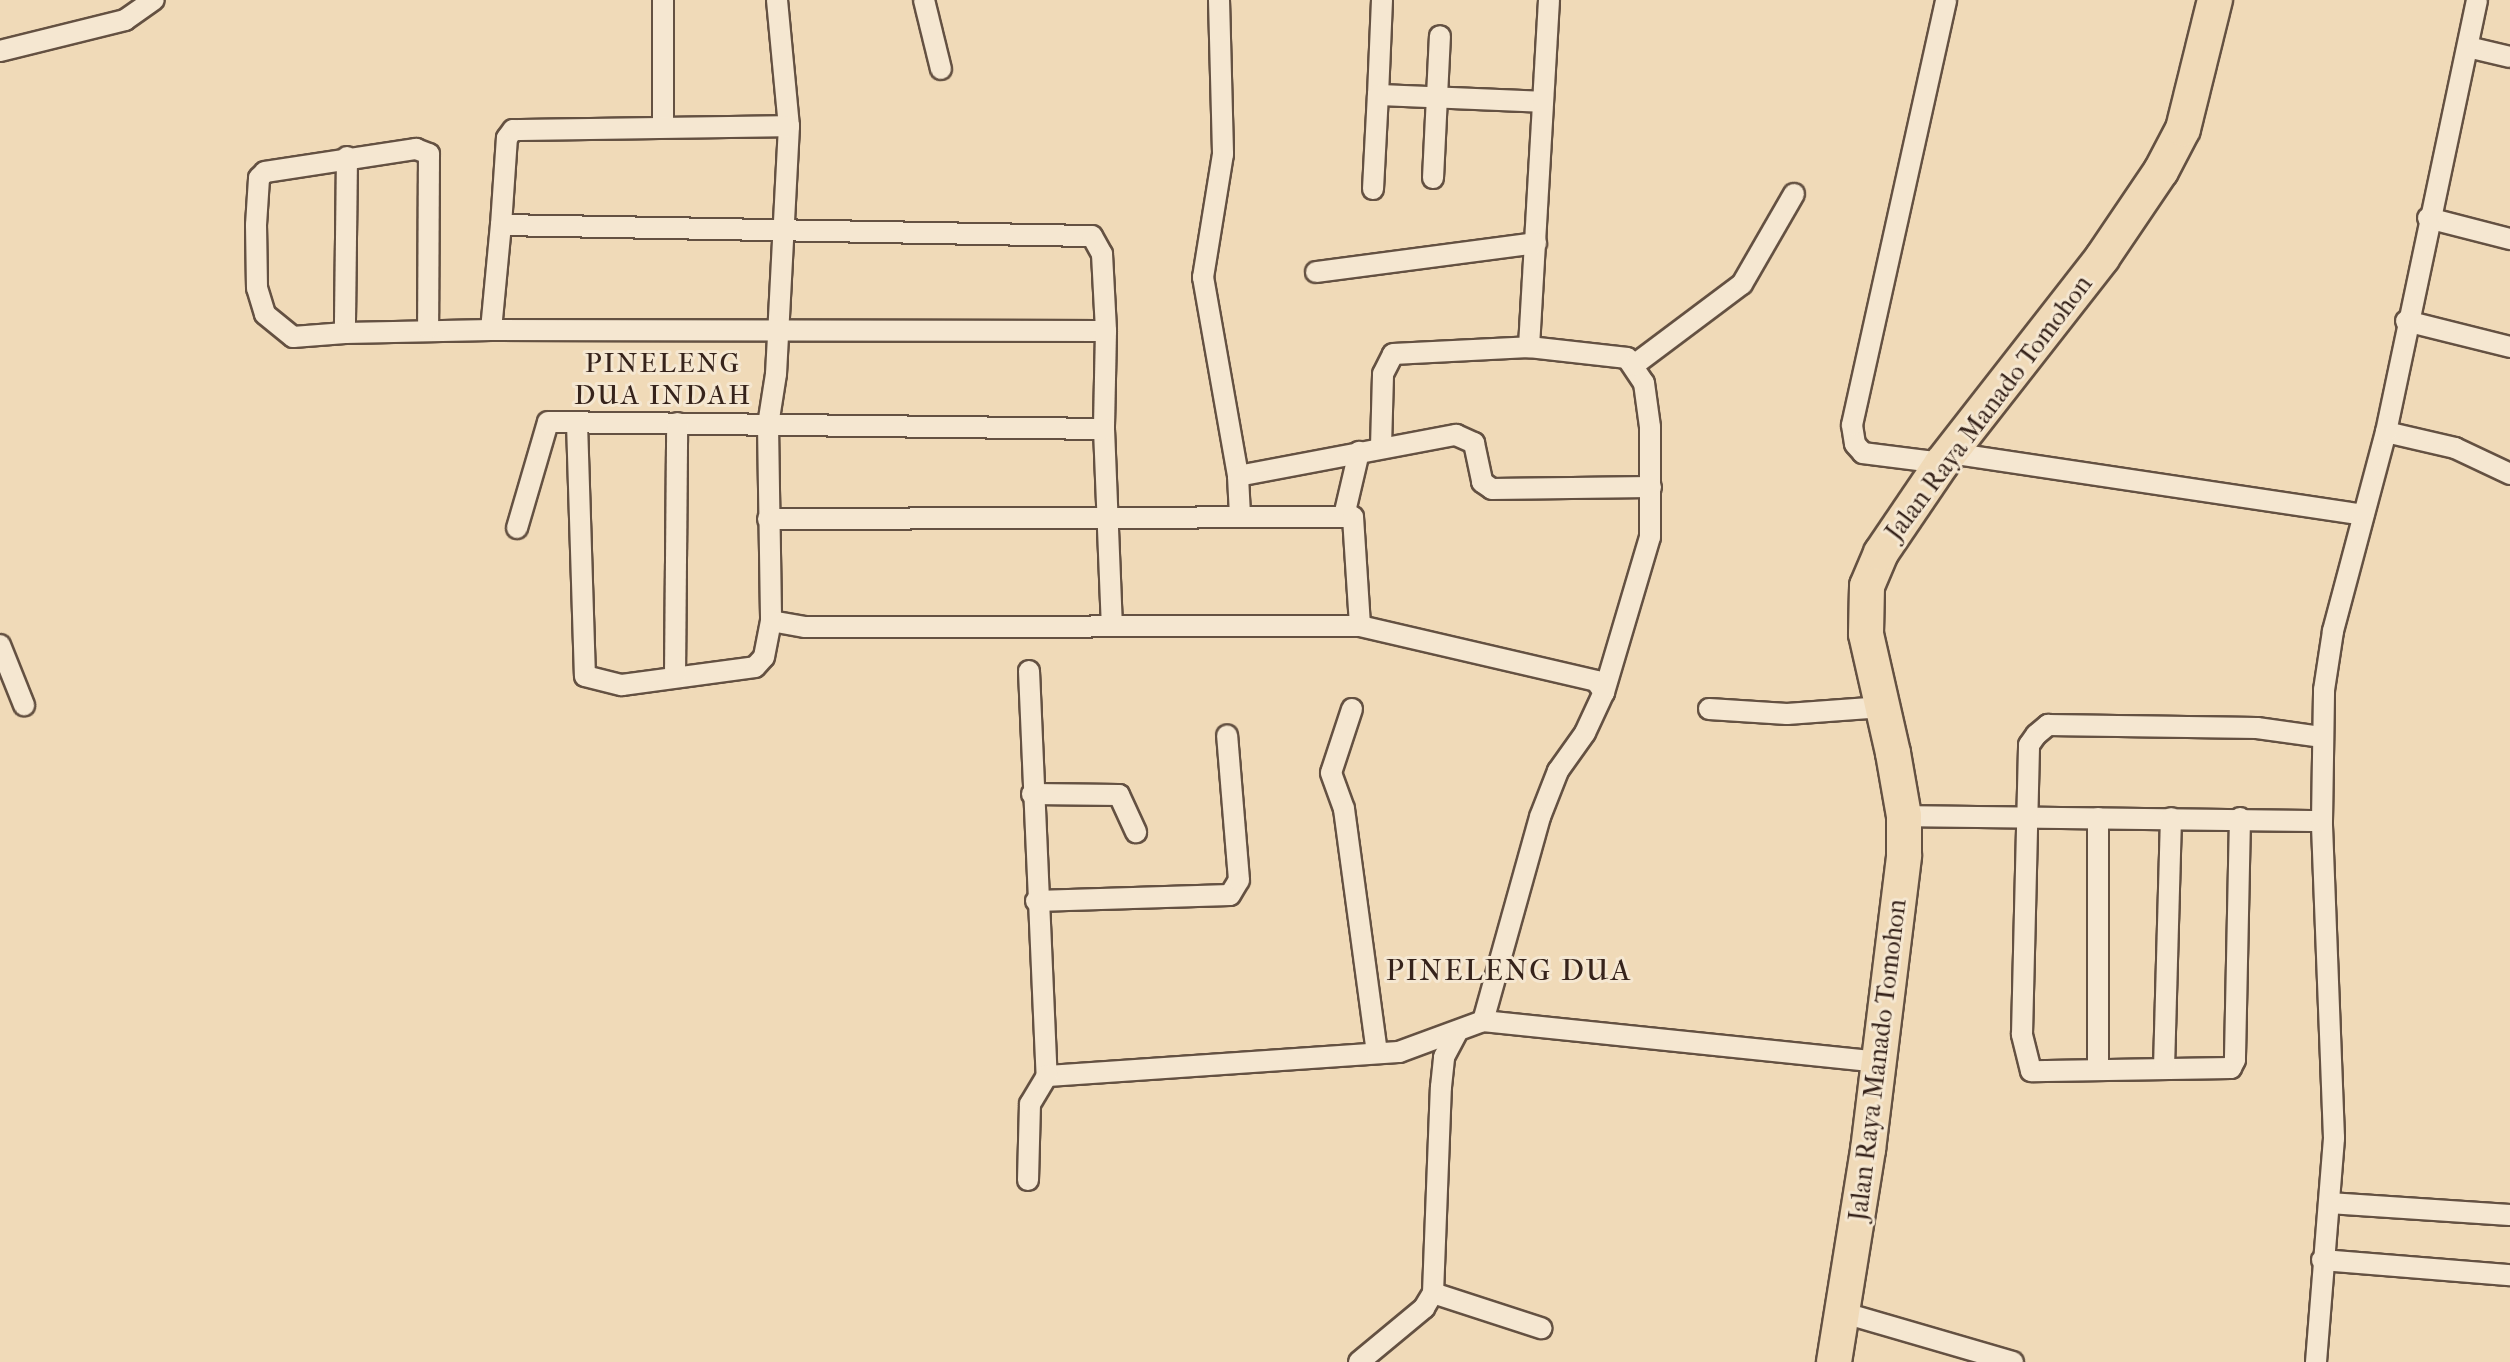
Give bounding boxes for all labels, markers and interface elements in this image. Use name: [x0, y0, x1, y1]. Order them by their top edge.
street label: Jalan Raya Manado Tomohon: [1879, 269, 2099, 547]
district label: PINELENG DUA INDAH: [574, 346, 752, 412]
street label: Jalan Raya Manado Tomohon: [1843, 897, 1913, 1223]
district label: PINELENG DUA: [1386, 953, 1632, 989]

